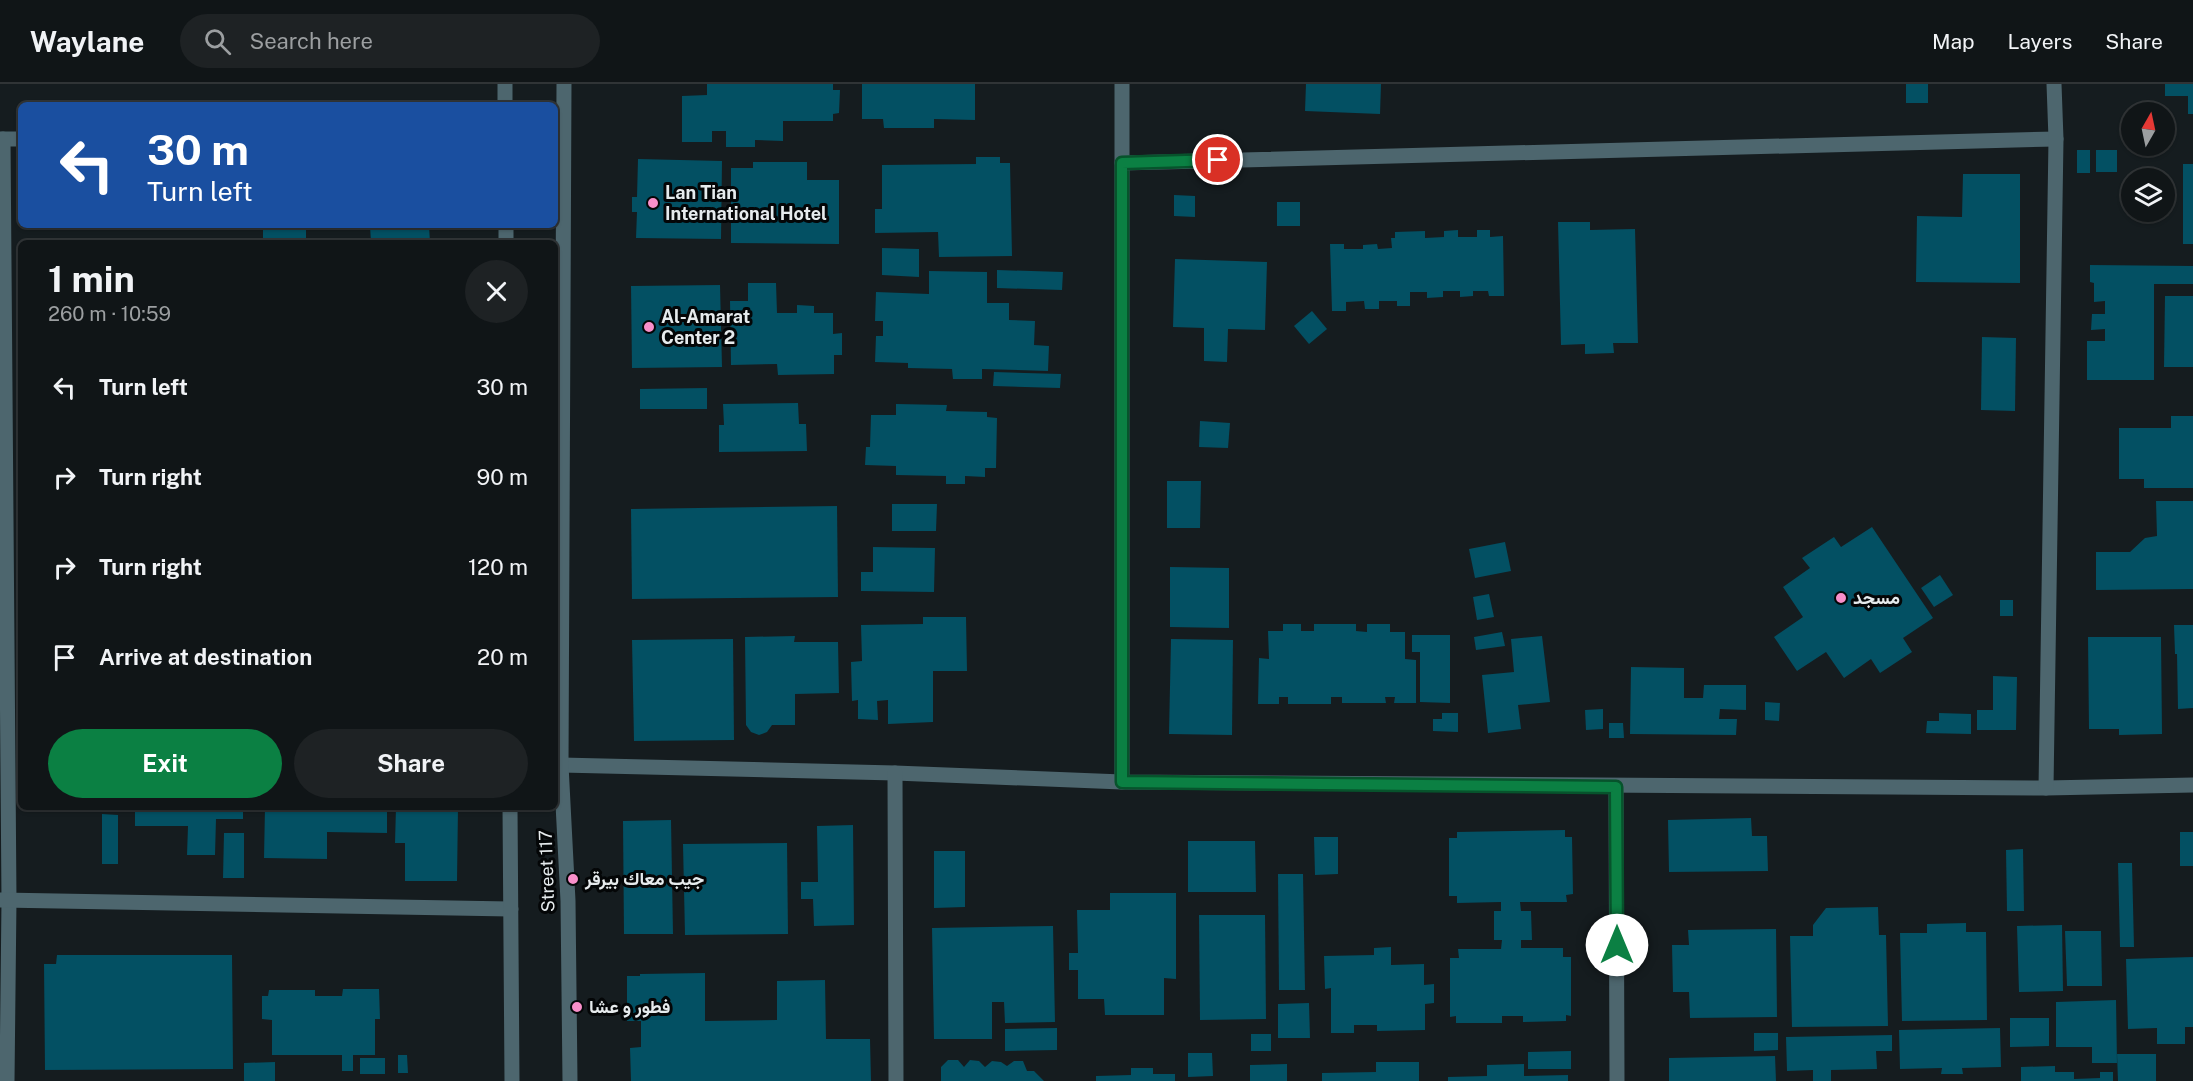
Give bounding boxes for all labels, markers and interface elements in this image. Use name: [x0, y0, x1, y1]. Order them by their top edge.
search box: [180, 14, 600, 68]
text: Waylane: [30, 25, 144, 58]
icon: search: [201, 25, 234, 58]
text: Search here: [249, 28, 373, 54]
text: Map: [1932, 29, 1975, 54]
text: Layers: [2008, 29, 2072, 54]
text: Share: [2105, 29, 2163, 54]
north arrow: [2121, 102, 2175, 156]
map controls: [2121, 102, 2175, 222]
text: 30 m: [147, 125, 249, 174]
icon: left: [48, 126, 126, 204]
pin: [1192, 134, 1243, 185]
icon: arrive: [1201, 143, 1234, 176]
button: layers: [2121, 168, 2175, 222]
text: Turn left: [147, 175, 253, 207]
place label: Lan Tian International Hotel: [665, 182, 827, 224]
marker: Lan Tian International Hotel: [646, 196, 660, 210]
text: 1 min: [48, 258, 135, 300]
button: close: [465, 260, 528, 323]
text: 260 m · 10:59: [48, 302, 171, 326]
place label: Al-Amarat Center 2: [661, 306, 750, 348]
marker: Al-Amarat Center 2: [642, 320, 656, 334]
icon: left: [48, 371, 81, 404]
text: Turn left: [99, 374, 188, 400]
text: 30 m: [476, 374, 528, 400]
icon: right: [48, 461, 81, 494]
text: Turn right: [99, 464, 202, 490]
text: 90 m: [477, 464, 528, 490]
icon: right: [48, 551, 81, 584]
text: Turn right: [99, 554, 202, 580]
text: 120 m: [468, 554, 528, 580]
place label: مسجد: [1853, 587, 1900, 609]
marker: مسجد: [1834, 591, 1848, 605]
icon: arrive: [48, 641, 81, 674]
text: Arrive at destination: [99, 644, 312, 670]
text: 20 m: [477, 644, 528, 670]
button: Exit: [48, 729, 282, 798]
button: Share: [294, 729, 528, 798]
street label: Street 117: [535, 829, 558, 913]
place label: جيب معاك بيرقر: [584, 868, 704, 890]
marker: جيب معاك بيرقر: [566, 872, 580, 886]
position arrow: [1585, 913, 1649, 977]
place label: فطور و عشا: [589, 996, 670, 1018]
marker: فطور و عشا: [570, 1000, 584, 1014]

